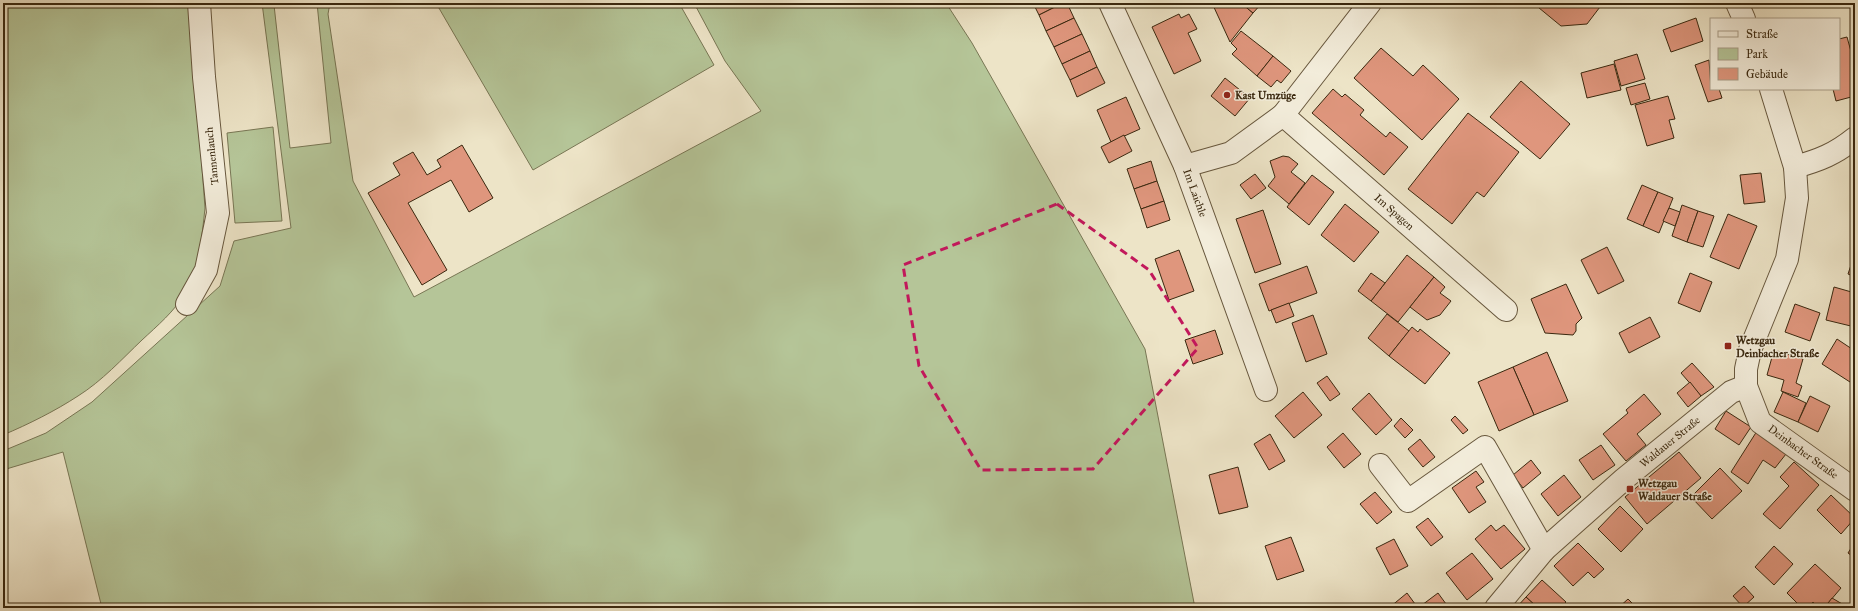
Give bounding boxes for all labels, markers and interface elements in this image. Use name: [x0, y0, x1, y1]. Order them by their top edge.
legend: [1710, 18, 1840, 90]
text: Straße: [1746, 27, 1778, 41]
text: Park: [1746, 47, 1768, 61]
text: Gebäude: [1746, 67, 1788, 81]
place label: Kast Umzüge: [1235, 89, 1296, 102]
marker: Kast Umzüge: [1222, 90, 1232, 100]
street label: Tannenlauch: [202, 126, 222, 186]
street label: Im Laichle: [1180, 167, 1210, 219]
street label: Im Spagen: [1371, 191, 1417, 233]
place label: Wetzgau Deinbacher Straße: [1736, 334, 1820, 360]
marker: Wetzgau Deinbacher Straße: [1723, 341, 1733, 351]
street label: Waldauer Straße: [1637, 413, 1703, 470]
street label: Deinbacher Straße: [1765, 422, 1841, 482]
place label: Wetzgau Waldauer Straße: [1638, 477, 1712, 503]
marker: Wetzgau Waldauer Straße: [1625, 484, 1635, 494]

